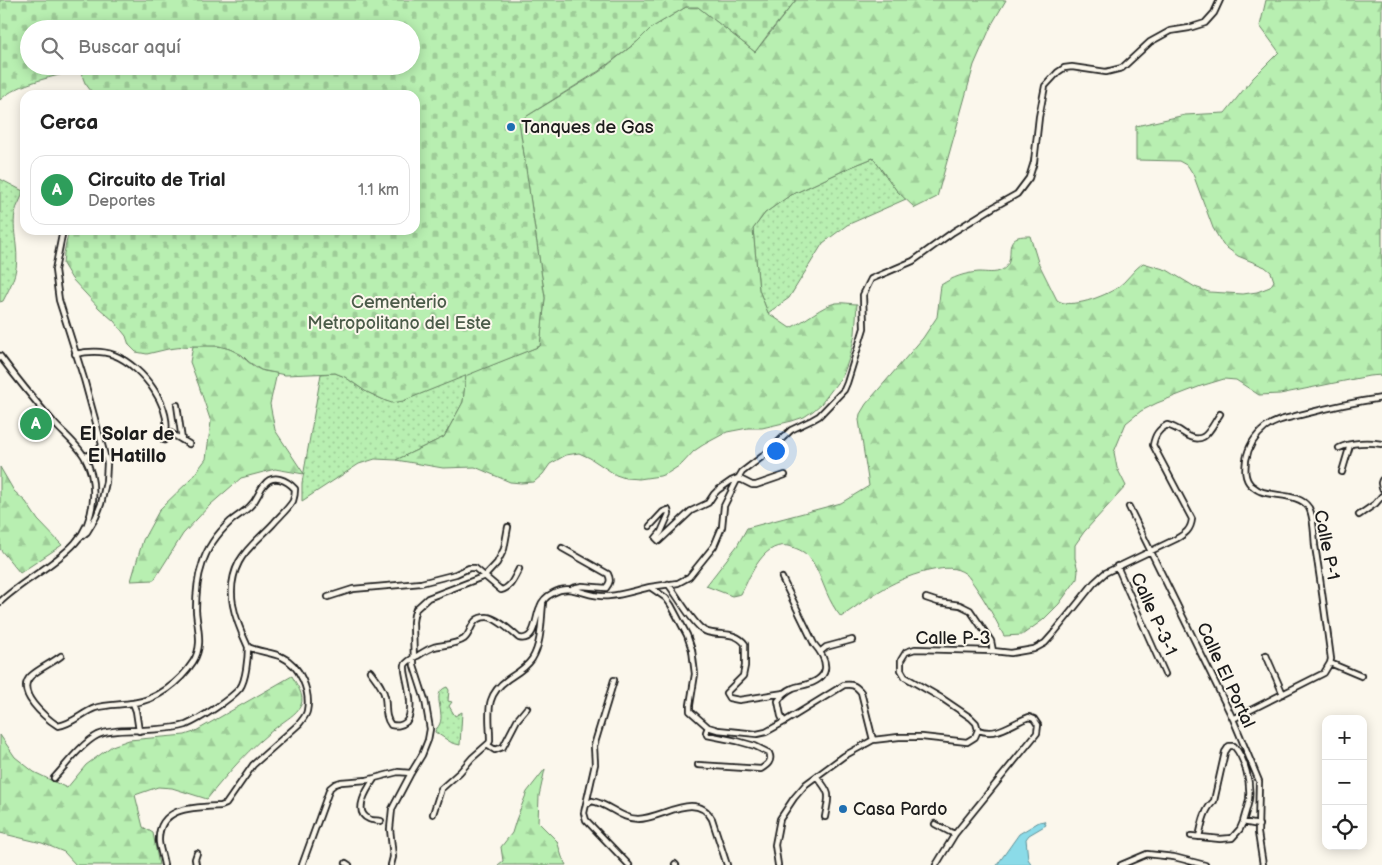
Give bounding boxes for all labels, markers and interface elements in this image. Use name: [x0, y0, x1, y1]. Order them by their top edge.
search box: [20, 20, 420, 75]
icon: search: [38, 34, 66, 62]
text: Buscar aquí: [78, 36, 181, 59]
text: Cerca: [40, 110, 98, 135]
place label: Tanques de Gas: [521, 117, 654, 138]
marker: Tanques de Gas: [505, 121, 517, 133]
text: Circuito de Trial: [88, 169, 226, 192]
text: A: [52, 181, 62, 200]
text: 1.1 km: [358, 181, 399, 200]
text: Deportes: [88, 192, 155, 211]
park label: Cementerio Metropolitano del Este: [307, 292, 491, 334]
pin: A: [20, 405, 52, 443]
district label: El Solar de El Hatillo: [79, 423, 175, 468]
your location: [763, 438, 789, 464]
street label: Calle P-1: [1309, 508, 1344, 582]
street label: Calle P-3-1: [1126, 569, 1181, 659]
street label: Calle El Portal: [1192, 619, 1259, 731]
street label: Calle P-3: [915, 628, 991, 649]
map controls: [1322, 715, 1367, 850]
button: +: [1322, 715, 1367, 760]
button: −: [1322, 760, 1367, 805]
place label: Casa Pardo: [853, 799, 947, 820]
marker: Casa Pardo: [837, 803, 849, 815]
button: locate: [1322, 805, 1367, 850]

